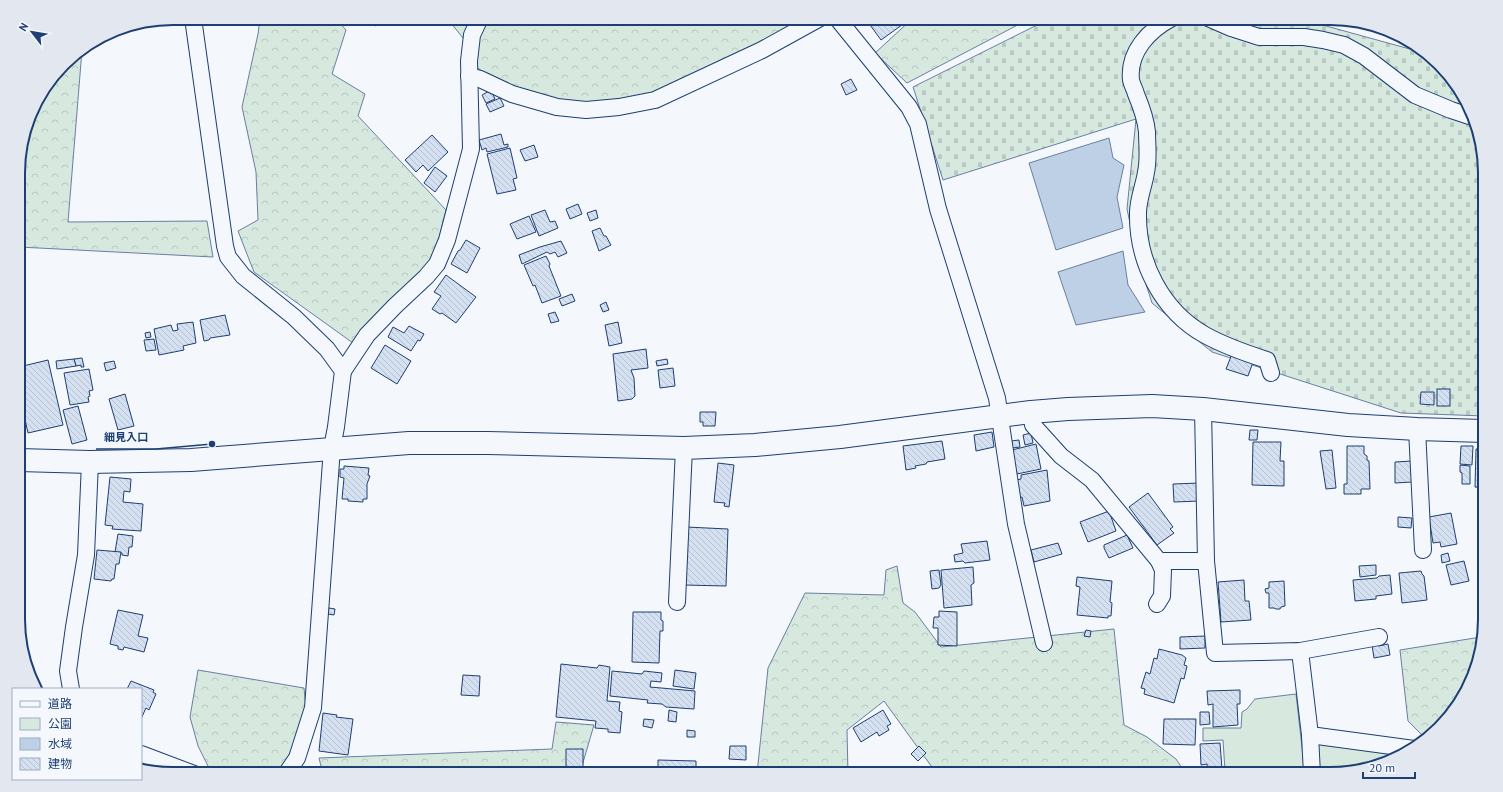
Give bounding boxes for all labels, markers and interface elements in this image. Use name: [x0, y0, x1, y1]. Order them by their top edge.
north arrow: [12, 12, 52, 52]
text: N: [16, 20, 31, 34]
callout: 細見入口: [96, 426, 156, 449]
text: 細見入口: [104, 430, 148, 444]
legend: [12, 688, 142, 780]
text: 道路: [48, 696, 72, 711]
text: 公園: [48, 716, 72, 731]
text: 水域: [48, 736, 72, 751]
scale bar: [1363, 754, 1415, 780]
text: 建物: [48, 756, 72, 771]
text: 20 m: [1369, 760, 1395, 775]

